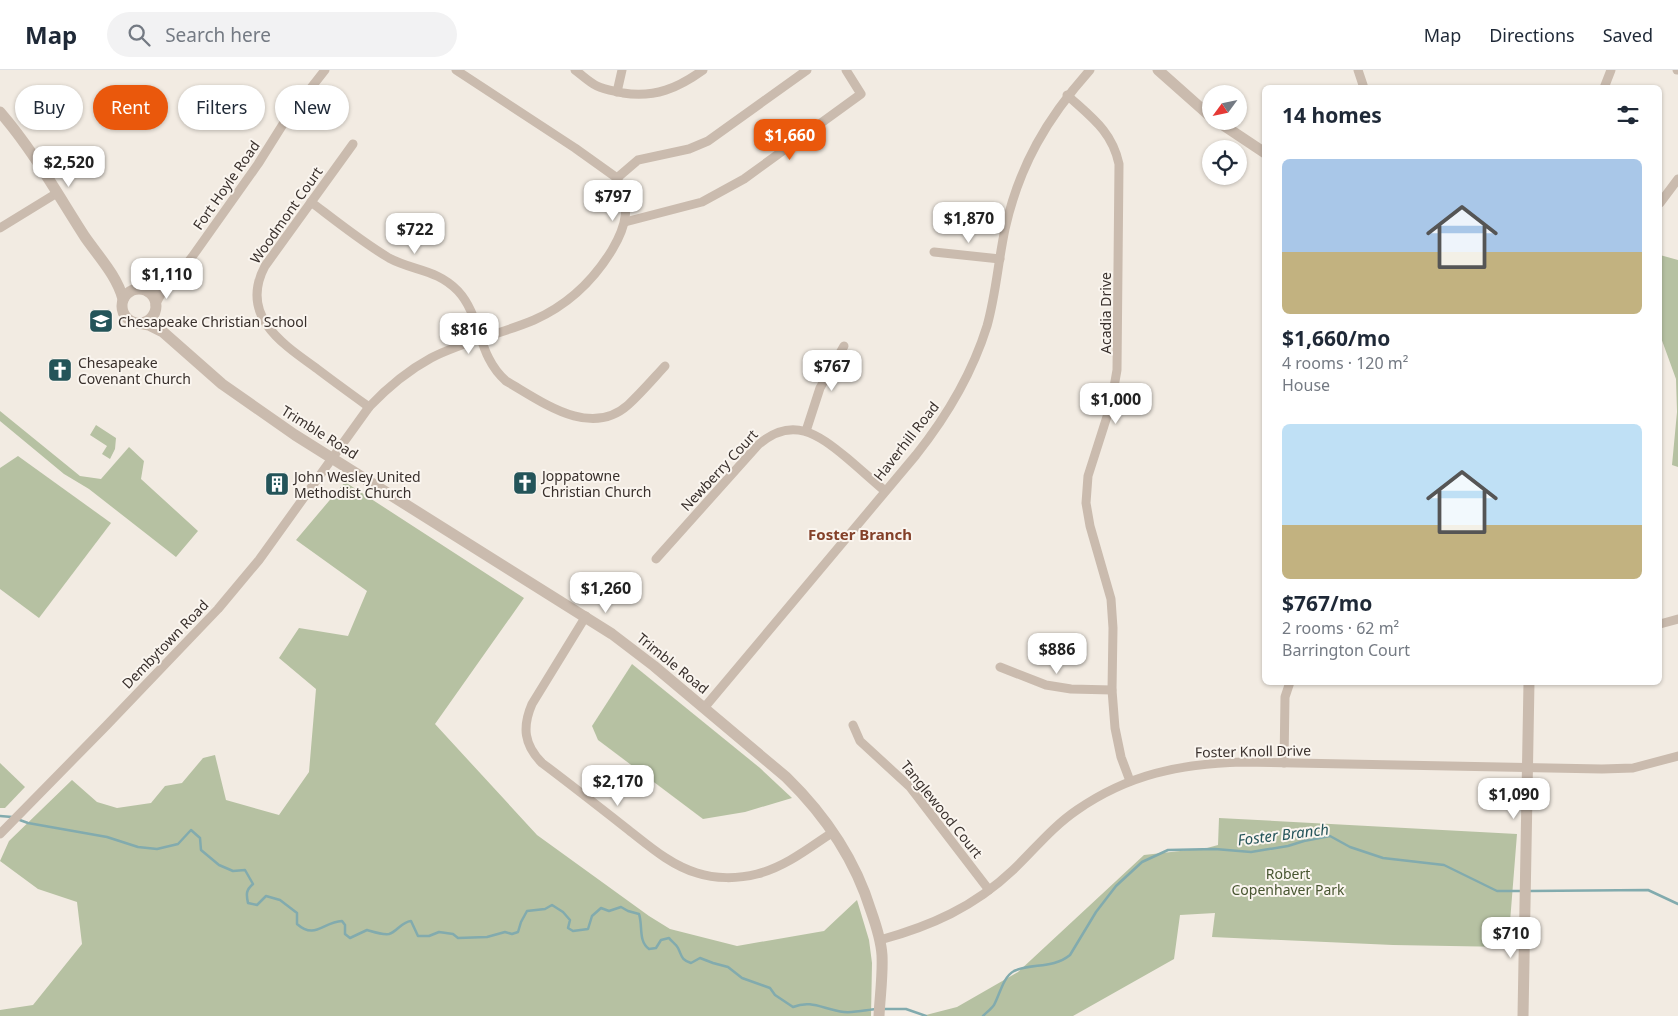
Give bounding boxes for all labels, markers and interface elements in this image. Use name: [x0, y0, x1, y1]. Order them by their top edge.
search box: [107, 12, 457, 57]
text: Map: [25, 18, 77, 51]
icon: search: [125, 21, 153, 49]
text: Search here: [165, 22, 271, 48]
text: Map: [1424, 23, 1461, 47]
text: Directions: [1489, 23, 1575, 47]
text: Saved: [1603, 23, 1653, 47]
chip: Buy: [15, 85, 83, 130]
chip: Rent: [93, 85, 168, 130]
chip: Filters: [178, 85, 265, 130]
chip: New: [275, 85, 349, 130]
north arrow: [1202, 85, 1248, 130]
map controls: [1202, 85, 1247, 185]
text: 14 homes: [1282, 101, 1382, 129]
icon: filters: [1614, 101, 1642, 129]
pin: $1,660: [749, 118, 831, 161]
text: $1,660: [765, 124, 815, 146]
street label: Fort Hoyle Road: [188, 137, 264, 233]
button: locate: [1202, 140, 1247, 185]
pin: $2,520: [28, 146, 110, 188]
text: $2,520: [44, 151, 94, 173]
street label: Woodmont Court: [246, 163, 326, 267]
pin: $797: [583, 180, 643, 222]
text: $797: [595, 185, 631, 207]
icon: home: [1417, 192, 1507, 282]
pin: $1,870: [928, 202, 1010, 244]
text: $1,870: [944, 207, 994, 229]
pin: $722: [385, 212, 445, 255]
text: $722: [397, 218, 433, 240]
pin: $1,110: [126, 258, 208, 300]
text: $1,110: [142, 263, 192, 285]
street label: Acadia Drive: [1096, 272, 1115, 354]
school or university icon: Chesapeake Christian School: [88, 308, 114, 334]
place label: Chesapeake Christian School: [118, 312, 307, 331]
pin: $816: [439, 312, 499, 355]
text: $816: [451, 318, 487, 340]
text: $1,660/mo: [1282, 324, 1390, 352]
pin: $767: [802, 350, 862, 392]
text: 4 rooms · 120 m²: [1282, 352, 1408, 374]
place label: Chesapeake Covenant Church: [78, 353, 191, 388]
text: $767: [814, 355, 850, 377]
church icon: Chesapeake Covenant Church: [47, 357, 73, 383]
text: House: [1282, 374, 1330, 396]
pin: $1,000: [1075, 382, 1157, 425]
text: $1,000: [1091, 388, 1141, 410]
street label: Haverhill Road: [869, 397, 943, 485]
street label: Trimble Road: [278, 401, 362, 463]
street label: Newberry Court: [676, 425, 762, 515]
icon: home: [1417, 457, 1507, 547]
place label: Joppatowne Christian Church: [540, 466, 651, 501]
place label: John Wesley United Methodist Church: [292, 467, 421, 502]
church icon: Joppatowne Christian Church: [512, 470, 538, 496]
building icon: John Wesley United Methodist Church: [264, 471, 290, 497]
district label: Foster Branch: [808, 524, 912, 544]
pin: $1,260: [565, 572, 647, 614]
text: $1,260: [581, 577, 631, 599]
text: $767/mo: [1282, 589, 1372, 617]
street label: Dembytown Road: [118, 595, 212, 693]
text: 2 rooms · 62 m²: [1282, 617, 1399, 639]
street label: Trimble Road: [633, 628, 713, 698]
pin: $886: [1027, 632, 1087, 675]
text: $886: [1039, 638, 1075, 660]
text: Barrington Court: [1282, 639, 1410, 661]
street label: Foster Knoll Drive: [1195, 740, 1311, 762]
street label: Tanglewood Court: [897, 756, 987, 862]
pin: $2,170: [577, 764, 659, 807]
text: $2,170: [593, 770, 643, 792]
pin: $1,090: [1473, 778, 1555, 820]
text: $1,090: [1489, 783, 1539, 805]
water label: Foster Branch: [1236, 818, 1330, 850]
park label: Robert Copenhaver Park: [1232, 864, 1345, 899]
pin: $710: [1481, 916, 1541, 959]
text: $710: [1493, 922, 1529, 944]

